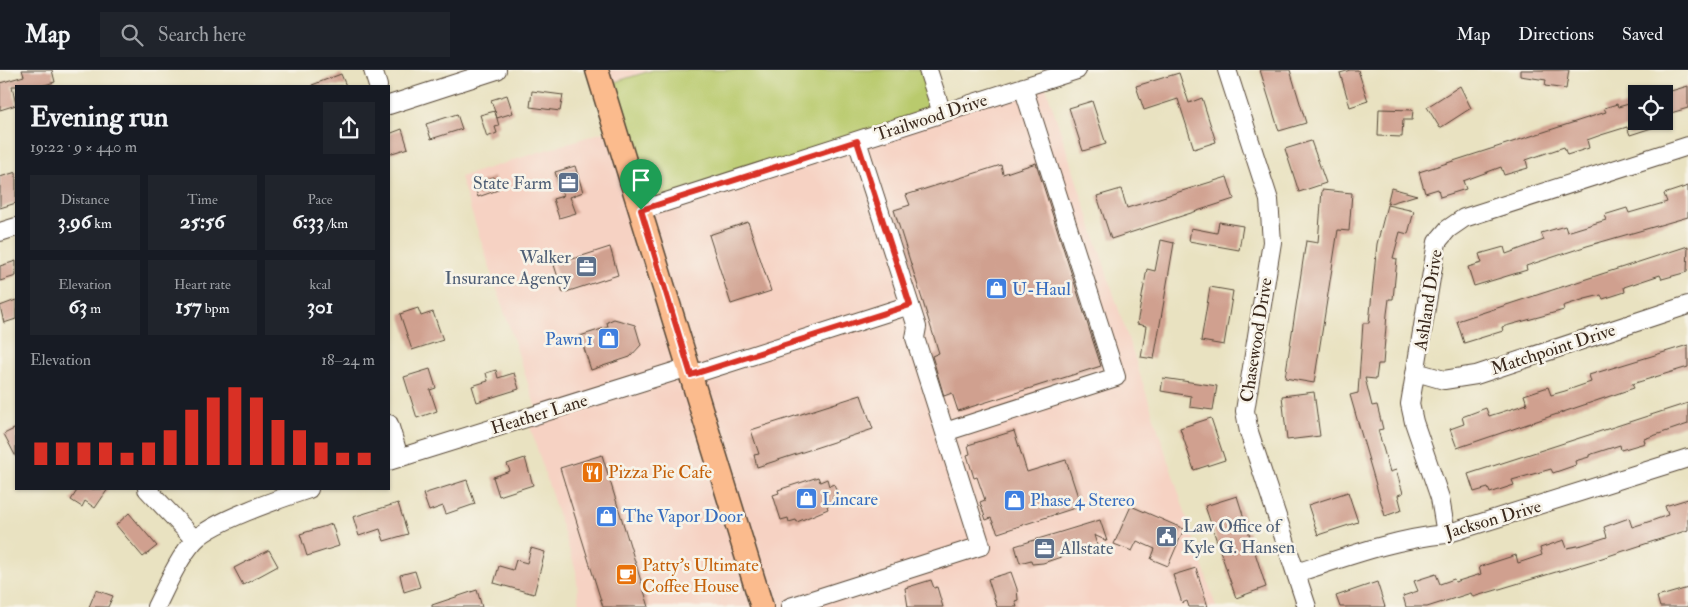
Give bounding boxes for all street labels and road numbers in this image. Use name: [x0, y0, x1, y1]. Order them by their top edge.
street label: Trailwood Drive: [872, 88, 991, 146]
street label: Ashland Drive: [1409, 247, 1448, 353]
street label: Chasewood Drive: [1235, 276, 1278, 404]
street label: Matchpoint Drive: [1488, 318, 1619, 380]
street label: Heather Lane: [488, 389, 591, 440]
street label: Jackson Drive: [1441, 495, 1544, 544]

